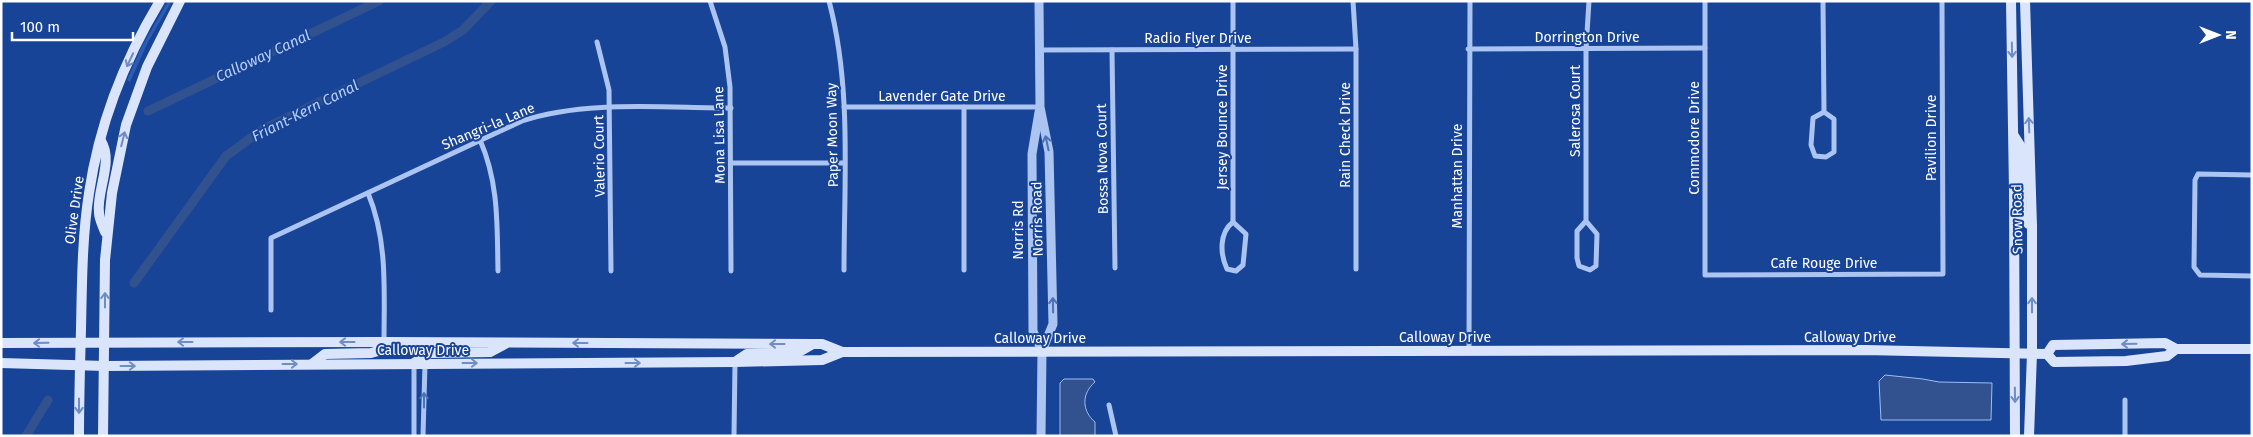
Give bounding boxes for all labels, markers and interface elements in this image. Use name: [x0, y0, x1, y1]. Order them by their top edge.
scale bar: [12, 10, 134, 42]
north arrow: [2193, 10, 2243, 60]
text: 100 m: [20, 18, 60, 36]
water label: Calloway Canal: [213, 26, 313, 86]
street label: Dorrington Drive: [1534, 29, 1640, 46]
street label: Radio Flyer Drive: [1144, 30, 1252, 47]
text: N: [2222, 30, 2239, 40]
one-way arrow: [2007, 42, 2017, 58]
one-way arrow: [125, 52, 134, 67]
street label: Jersey Bounce Drive: [1214, 64, 1231, 190]
street label: Salerosa Court: [1567, 64, 1584, 157]
water label: Friant-Kern Canal: [249, 76, 361, 146]
street label: Commodore Drive: [1686, 81, 1703, 195]
street label: Paper Moon Way: [823, 82, 842, 187]
street label: Rain Check Drive: [1337, 82, 1354, 188]
street label: Mona Lisa Lane: [710, 86, 729, 184]
street label: Lavender Gate Drive: [878, 88, 1006, 105]
street label: Pavilion Drive: [1923, 95, 1940, 181]
street label: Shangri-la Lane: [439, 99, 537, 154]
street label: Bossa Nova Court: [1093, 102, 1112, 215]
street label: Valerio Court: [590, 114, 609, 197]
one-way arrow: [2024, 117, 2034, 133]
street label: Manhattan Drive: [1449, 124, 1466, 228]
one-way arrow: [119, 131, 128, 147]
one-way arrow: [1042, 135, 1051, 151]
street label: Olive Drive: [61, 175, 88, 245]
street label: Norris Road: [1028, 181, 1047, 257]
street label: Snow Road: [2008, 184, 2027, 254]
street label: Norris Rd: [1010, 200, 1027, 260]
street label: Cafe Rouge Drive: [1770, 255, 1878, 272]
one-way arrow: [100, 292, 110, 308]
one-way arrow: [1048, 297, 1057, 313]
one-way arrow: [2027, 297, 2037, 313]
street label: Calloway Drive: [1399, 329, 1491, 346]
street label: Calloway Drive: [1804, 329, 1896, 346]
street label: Calloway Drive: [994, 330, 1086, 347]
one-way arrow: [177, 337, 194, 347]
one-way arrow: [340, 337, 356, 347]
one-way arrow: [33, 338, 50, 348]
one-way arrow: [572, 338, 588, 348]
one-way arrow: [770, 339, 786, 349]
one-way arrow: [2121, 339, 2137, 348]
street label: Calloway Drive: [377, 342, 469, 359]
one-way arrow: [462, 358, 478, 368]
one-way arrow: [624, 358, 641, 368]
one-way arrow: [282, 359, 298, 369]
one-way arrow: [120, 361, 136, 370]
one-way arrow: [2010, 386, 2019, 402]
one-way arrow: [419, 392, 429, 408]
one-way arrow: [74, 398, 84, 414]

